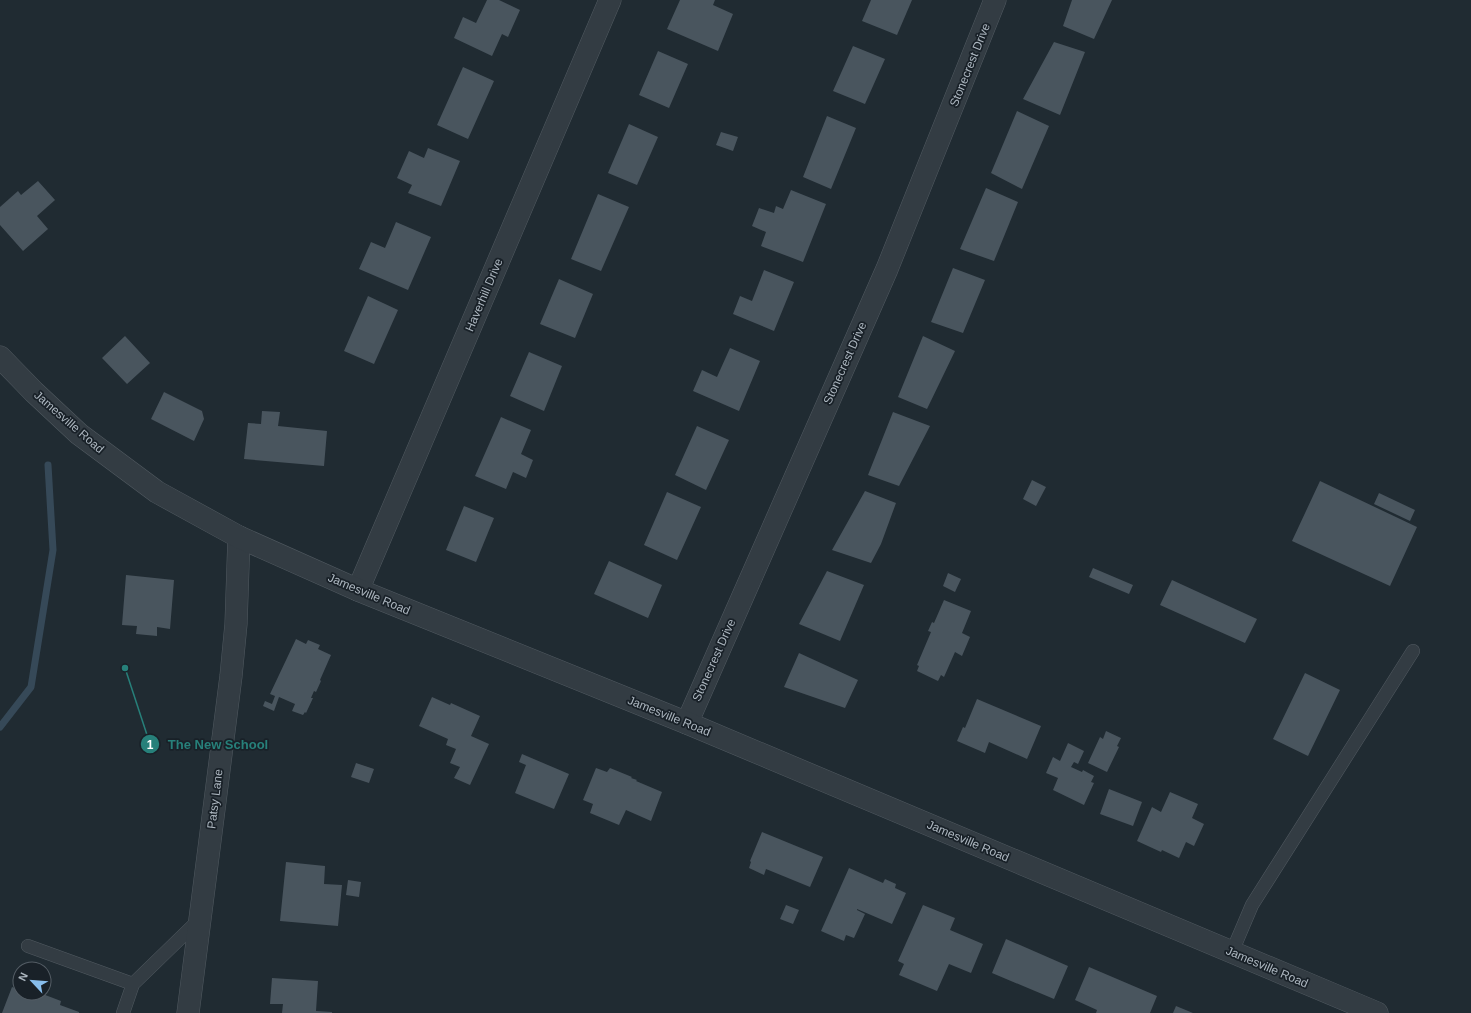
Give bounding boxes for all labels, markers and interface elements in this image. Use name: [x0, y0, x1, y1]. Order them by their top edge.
street label: Stonecrest Drive: [947, 21, 993, 109]
street label: Haverhill Drive: [462, 256, 506, 334]
street label: Stonecrest Drive: [821, 319, 870, 406]
street label: Jamesville Road: [31, 388, 107, 456]
street label: Jamesville Road: [326, 570, 412, 618]
street label: Stonecrest Drive: [690, 616, 739, 703]
street label: Jamesville Road: [626, 693, 712, 739]
callout: The New School: [140, 732, 276, 757]
text: The New School: [168, 737, 268, 752]
text: 1: [147, 738, 154, 752]
street label: Patsy Lane: [204, 768, 226, 830]
street label: Jamesville Road: [925, 817, 1011, 865]
street label: Jamesville Road: [1224, 943, 1310, 991]
north arrow: [12, 961, 52, 1001]
text: N: [16, 970, 30, 983]

